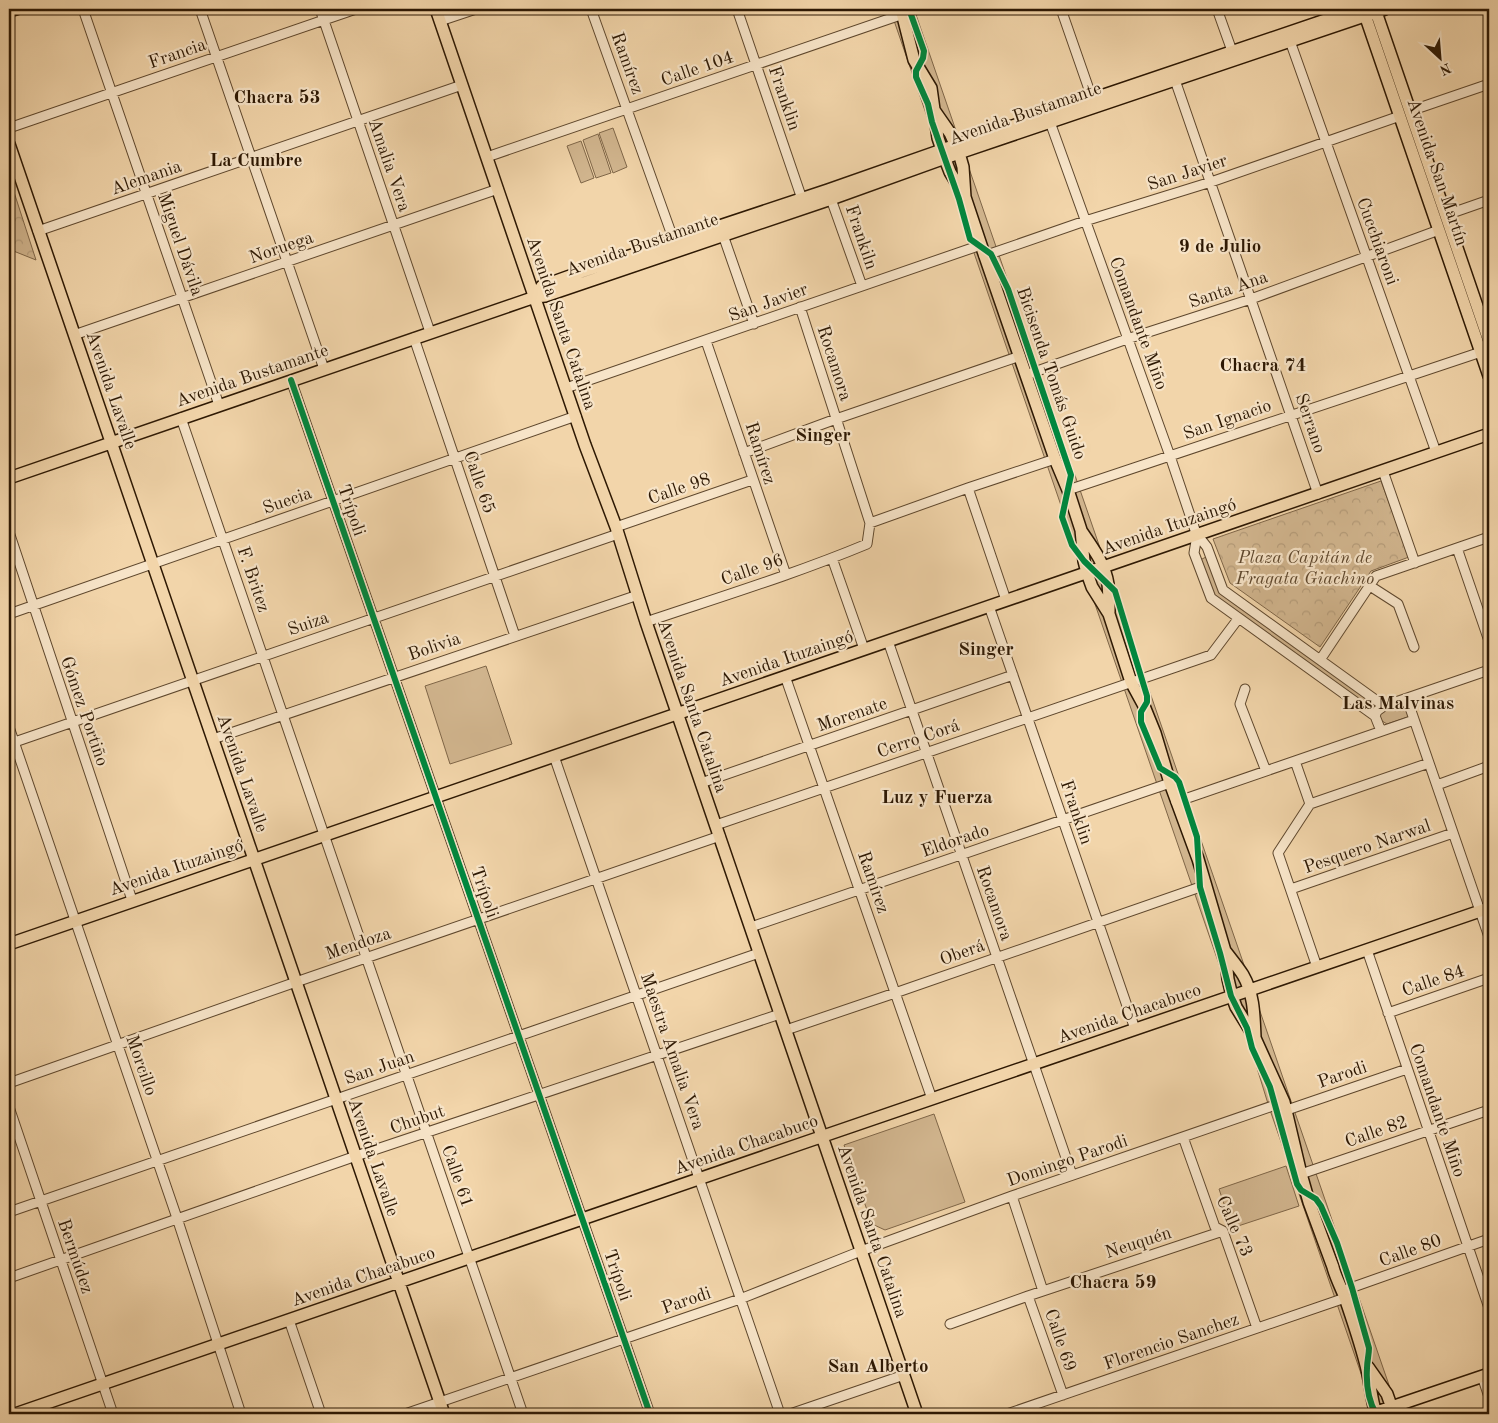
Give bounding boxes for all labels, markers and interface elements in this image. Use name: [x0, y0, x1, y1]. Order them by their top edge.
street label: Ramírez: [608, 30, 647, 97]
north arrow: [1416, 32, 1466, 82]
street label: Francia: [146, 36, 209, 72]
street label: Calle 104: [659, 48, 736, 90]
text: N: [1437, 60, 1453, 78]
street label: Franklin: [765, 64, 804, 133]
street label: Avenida Bustamante: [947, 79, 1104, 148]
district label: Chacra 53: [234, 89, 320, 108]
street label: Avenida San Martín: [1403, 96, 1471, 249]
street label: Amalia Vera: [365, 116, 413, 214]
street label: San Javier: [1145, 151, 1230, 194]
district label: La Cumbre: [209, 152, 303, 171]
street label: Alemania: [109, 157, 184, 198]
street label: Miguel Dávila: [154, 190, 206, 298]
street label: Cucchiaroni: [1353, 195, 1401, 288]
street label: Frankiln: [842, 203, 881, 272]
street label: Avenida Bustamante: [564, 210, 721, 279]
street label: Noruega: [247, 229, 316, 267]
street label: Avenida Santa Catalina: [523, 234, 599, 412]
district label: 9 de Julio: [1179, 238, 1261, 257]
street label: Comandante Miño: [1106, 254, 1171, 392]
street label: Santa Ana: [1186, 268, 1270, 312]
street label: San Javier: [726, 280, 811, 326]
street label: Bicisenda Tomás Guido: [1013, 285, 1089, 462]
street label: Rocamora: [813, 323, 855, 403]
street label: Avenida Lavalle: [82, 329, 140, 452]
street label: Avenida Bustamante: [174, 341, 331, 410]
district label: Chacra 74: [1220, 357, 1306, 376]
street label: Serrano: [1291, 391, 1329, 456]
street label: San Ignacio: [1181, 396, 1274, 443]
street label: Ramírez: [742, 420, 779, 487]
district label: Singer: [795, 427, 851, 446]
street label: Calle 65: [460, 449, 498, 516]
street label: Calle 98: [646, 470, 713, 508]
street label: Trípoli: [334, 482, 368, 538]
street label: Suecia: [260, 484, 314, 518]
street label: Avenida Ituzaingó: [1100, 496, 1239, 558]
street label: F. Britez: [233, 544, 273, 614]
park label: Plaza Capitán de Fragata Giachino: [1235, 549, 1374, 588]
street label: Calle 96: [719, 551, 786, 589]
street label: Suiza: [285, 608, 331, 639]
street label: Avenida Santa Catalina: [654, 617, 730, 795]
street label: Avenida Ituzaingó: [717, 628, 856, 690]
street label: Bolivia: [406, 630, 463, 664]
district label: Singer: [958, 641, 1014, 660]
street label: Gómez Portiño: [57, 654, 111, 769]
street label: Morenate: [815, 695, 890, 735]
district label: Las Malvinas: [1342, 695, 1454, 714]
street label: Avenida Lavalle: [213, 712, 271, 835]
street label: Cerro Corá: [875, 716, 962, 762]
street label: Franklin: [1057, 778, 1096, 847]
district label: Luz y Fuerza: [881, 789, 993, 808]
street label: Pesquero Narwal: [1302, 817, 1433, 877]
street label: Eldorado: [919, 821, 992, 861]
street label: Avenida Ituzaingó: [107, 837, 246, 899]
street label: Ramírez: [854, 849, 892, 916]
street label: Rocamora: [973, 863, 1015, 943]
street label: Trípoli: [467, 864, 501, 920]
street label: Mendoza: [323, 924, 394, 964]
street label: Oberá: [937, 937, 987, 969]
street label: Calle 84: [1400, 962, 1467, 1000]
street label: Maestra Amalia Vera: [637, 970, 707, 1132]
street label: Avenida Chacabuco: [1055, 981, 1203, 1047]
street label: Morcillo: [122, 1033, 160, 1098]
street label: Comandante Miño: [1406, 1041, 1468, 1180]
street label: San Juan: [342, 1048, 417, 1088]
street label: Parodi: [1315, 1058, 1369, 1092]
street label: Avenida Lavalle: [344, 1096, 402, 1219]
street label: Chubut: [388, 1102, 447, 1138]
street label: Avenida Chacabuco: [672, 1112, 820, 1178]
street label: Calle 82: [1343, 1113, 1410, 1151]
street label: Domingo Parodi: [1005, 1132, 1130, 1190]
street label: Avenida Santa Catalina: [834, 1142, 910, 1320]
street label: Calle 61: [438, 1143, 476, 1210]
street label: Calle 73: [1213, 1193, 1256, 1260]
street label: Bermúdez: [54, 1217, 96, 1296]
street label: Neuquén: [1103, 1224, 1174, 1262]
street label: Calle 80: [1377, 1231, 1444, 1270]
street label: Avenida Chacabuco: [289, 1244, 437, 1310]
street label: Trípoli: [600, 1247, 634, 1303]
district label: Chacra 59: [1070, 1274, 1156, 1293]
street label: Parodi: [659, 1284, 713, 1318]
street label: Calle 69: [1041, 1307, 1079, 1374]
street label: Florencio Sanchez: [1101, 1310, 1241, 1374]
district label: San Alberto: [827, 1358, 929, 1377]

